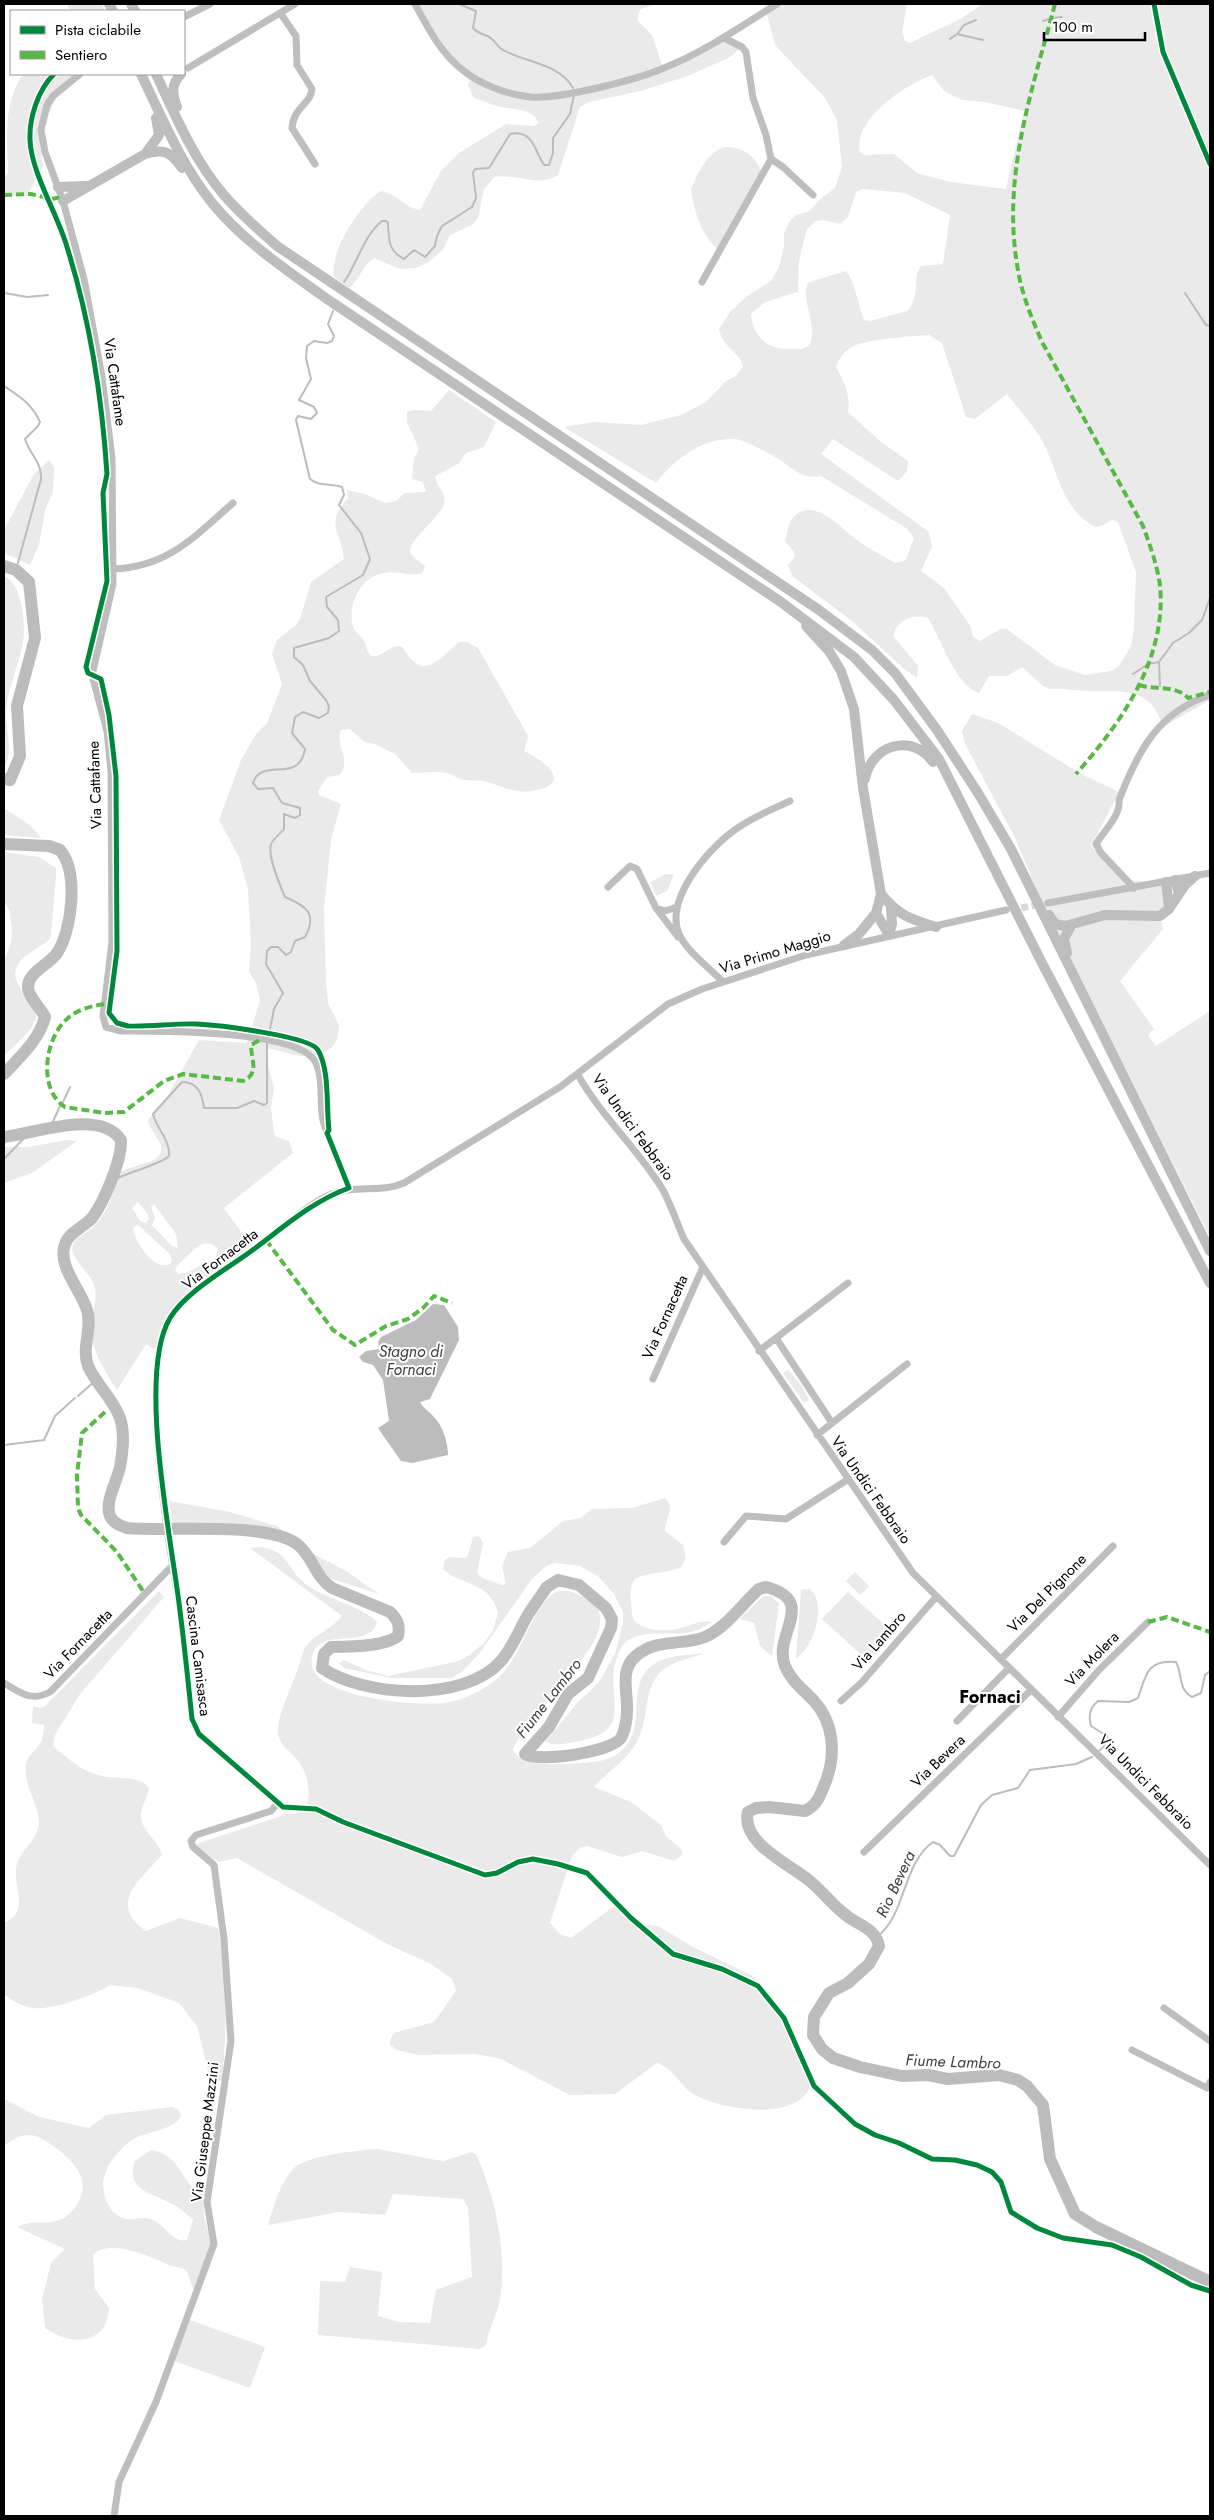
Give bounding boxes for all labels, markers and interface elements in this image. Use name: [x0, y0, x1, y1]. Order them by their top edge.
legend: [10, 10, 185, 75]
scale bar: [1044, 10, 1145, 42]
text: 100 m: [1052, 16, 1093, 38]
text: Pista ciclabile: [55, 19, 141, 41]
text: Sentiero: [55, 44, 107, 66]
street label: Via Cattafame: [98, 337, 132, 428]
street label: Via Cattafame: [82, 740, 108, 830]
street label: Via Primo Maggio: [717, 925, 833, 979]
street label: Via Undici Febbraio: [587, 1069, 679, 1185]
street label: Via Fornacetta: [177, 1223, 263, 1295]
street label: Via Fornacetta: [637, 1271, 693, 1363]
water label: Stagno di Fornaci: [379, 1340, 444, 1381]
street label: Via Undici Febbraio: [826, 1432, 916, 1548]
street label: Via Del Pignone: [1003, 1548, 1092, 1637]
street label: Cascina Camisasca: [180, 1595, 216, 1717]
street label: Via Fornacetta: [39, 1604, 117, 1684]
street label: Via Lambro: [847, 1606, 911, 1676]
street label: Via Molera: [1060, 1626, 1124, 1692]
water label: Fiume Lambro: [510, 1653, 587, 1743]
district label: Fornaci: [959, 1684, 1021, 1710]
street label: Via Undici Febbraio: [1093, 1729, 1199, 1835]
street label: Via Bevera: [906, 1730, 970, 1792]
water label: Rio Bevera: [870, 1847, 921, 1921]
water label: Fiume Lambro: [905, 2048, 1001, 2075]
street label: Via Giuseppe Mazzini: [185, 2061, 225, 2203]

